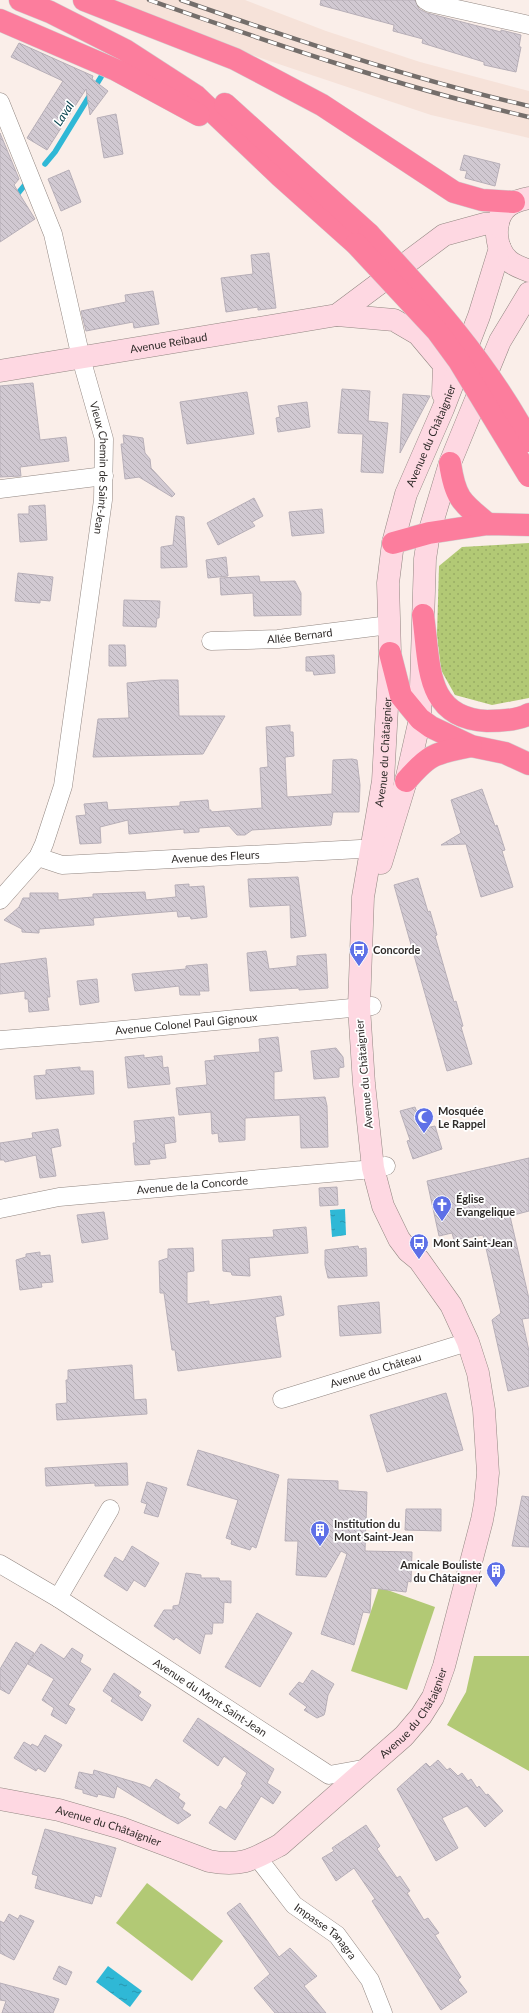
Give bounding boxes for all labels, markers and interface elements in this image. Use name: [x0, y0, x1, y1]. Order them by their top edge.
water label: Laval: [50, 98, 77, 129]
street label: Avenue Reibaud: [129, 330, 208, 355]
street label: Avenue du Châtaignier: [403, 382, 458, 488]
street label: Vieux Chemin de Saint-Jean: [88, 400, 111, 535]
street label: Allée Bernard: [267, 625, 333, 645]
street label: Avenue du Châtaignier: [372, 697, 394, 808]
street label: Avenue des Fleurs: [171, 847, 260, 865]
bus stop icon: Concorde: [348, 939, 370, 967]
place label: Concorde: [373, 943, 420, 956]
street label: Avenue Colonel Paul Gignoux: [114, 1010, 259, 1037]
street label: Avenue du Châtaignier: [352, 1019, 375, 1129]
place label: Mosquée Le Rappel: [438, 1104, 486, 1130]
mosque icon: Mosquée Le Rappel: [413, 1106, 435, 1134]
street label: Avenue de la Concorde: [136, 1173, 249, 1196]
place label: Église Evangelique: [456, 1192, 515, 1218]
church icon: Église Evangelique: [431, 1194, 453, 1222]
bus stop icon: Mont Saint-Jean: [408, 1232, 430, 1260]
place label: Mont Saint-Jean: [433, 1236, 513, 1249]
street label: Avenue du Château: [328, 1350, 423, 1390]
place label: Institution du Mont Saint-Jean: [334, 1517, 414, 1543]
building icon: Institution du Mont Saint-Jean: [309, 1519, 331, 1547]
place label: Amicale Bouliste du Châtaigner: [399, 1558, 483, 1584]
building icon: Amicale Bouliste du Châtaigner: [485, 1560, 507, 1588]
street label: Avenue du Mont Saint-Jean: [151, 1655, 270, 1739]
street label: Avenue du Châtaignier: [377, 1666, 449, 1761]
street label: Avenue du Châtaignier: [55, 1802, 163, 1848]
street label: Impasse Tanagra: [292, 1900, 359, 1962]

